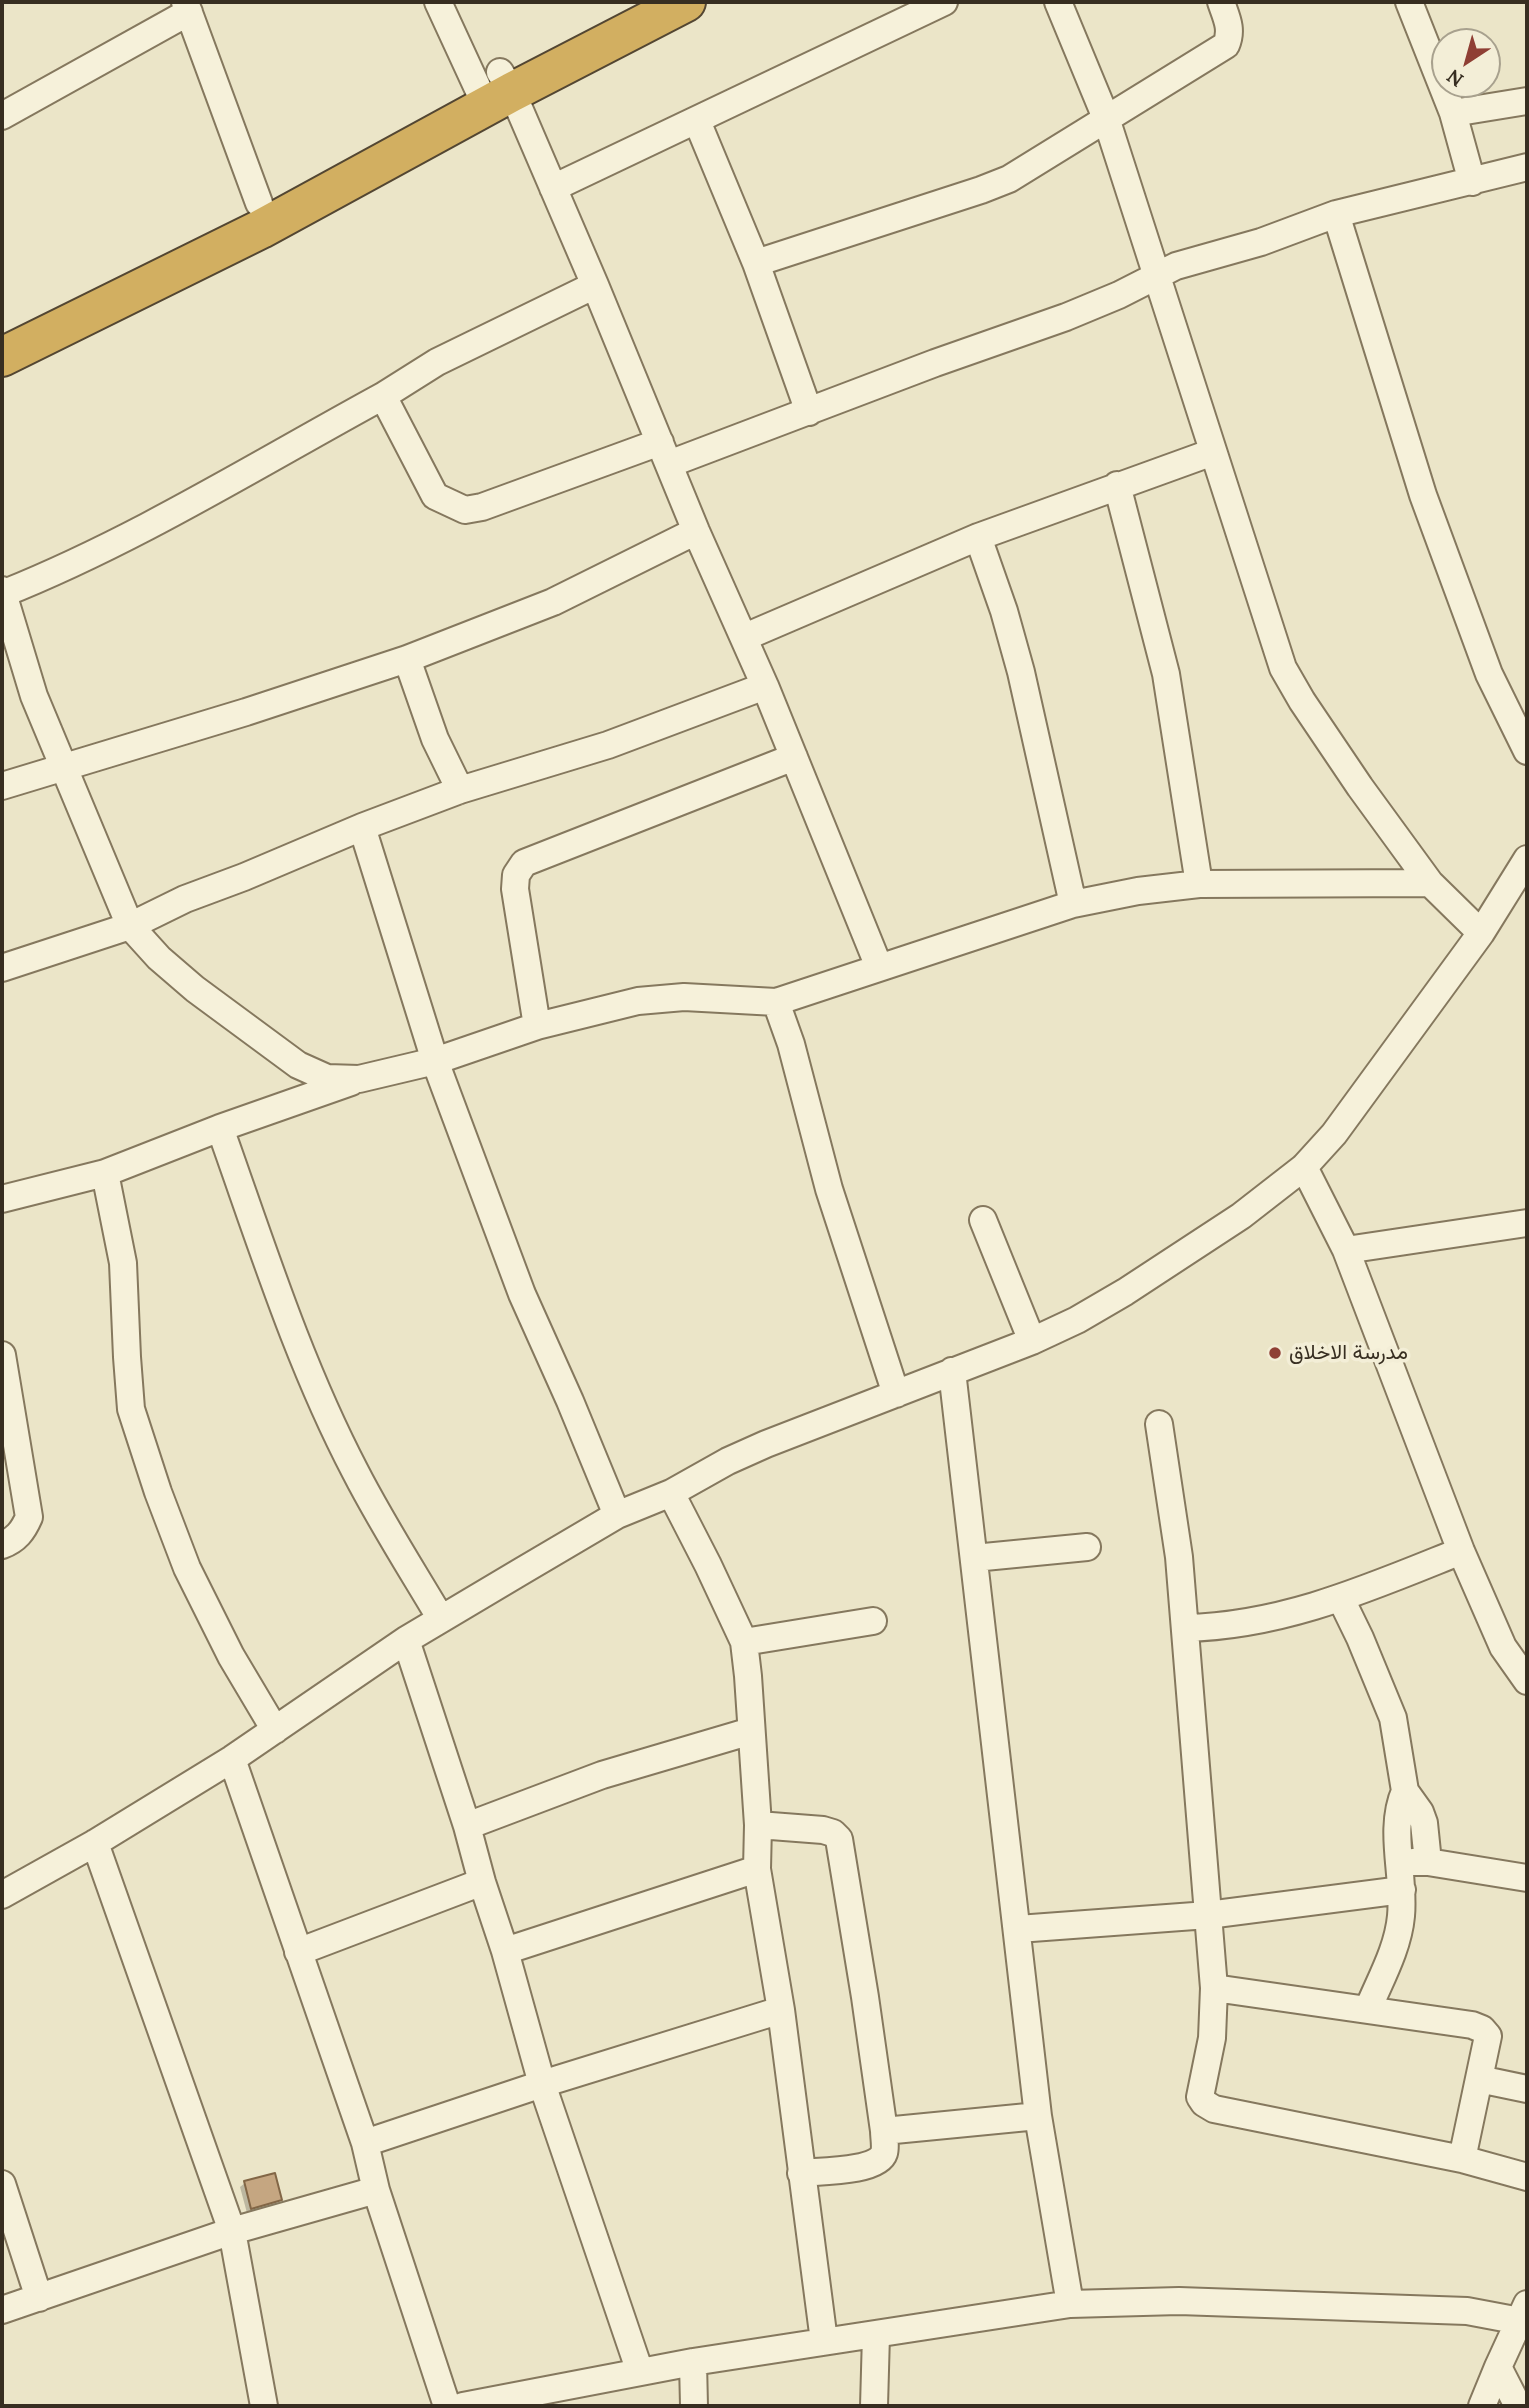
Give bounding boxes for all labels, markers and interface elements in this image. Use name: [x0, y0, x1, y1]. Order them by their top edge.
north arrow: [1431, 28, 1501, 98]
text: N: [1442, 64, 1468, 92]
place label: مدرسة الاخلاق: [1289, 1340, 1408, 1366]
marker: مدرسة الاخلاق: [1267, 1345, 1283, 1361]

